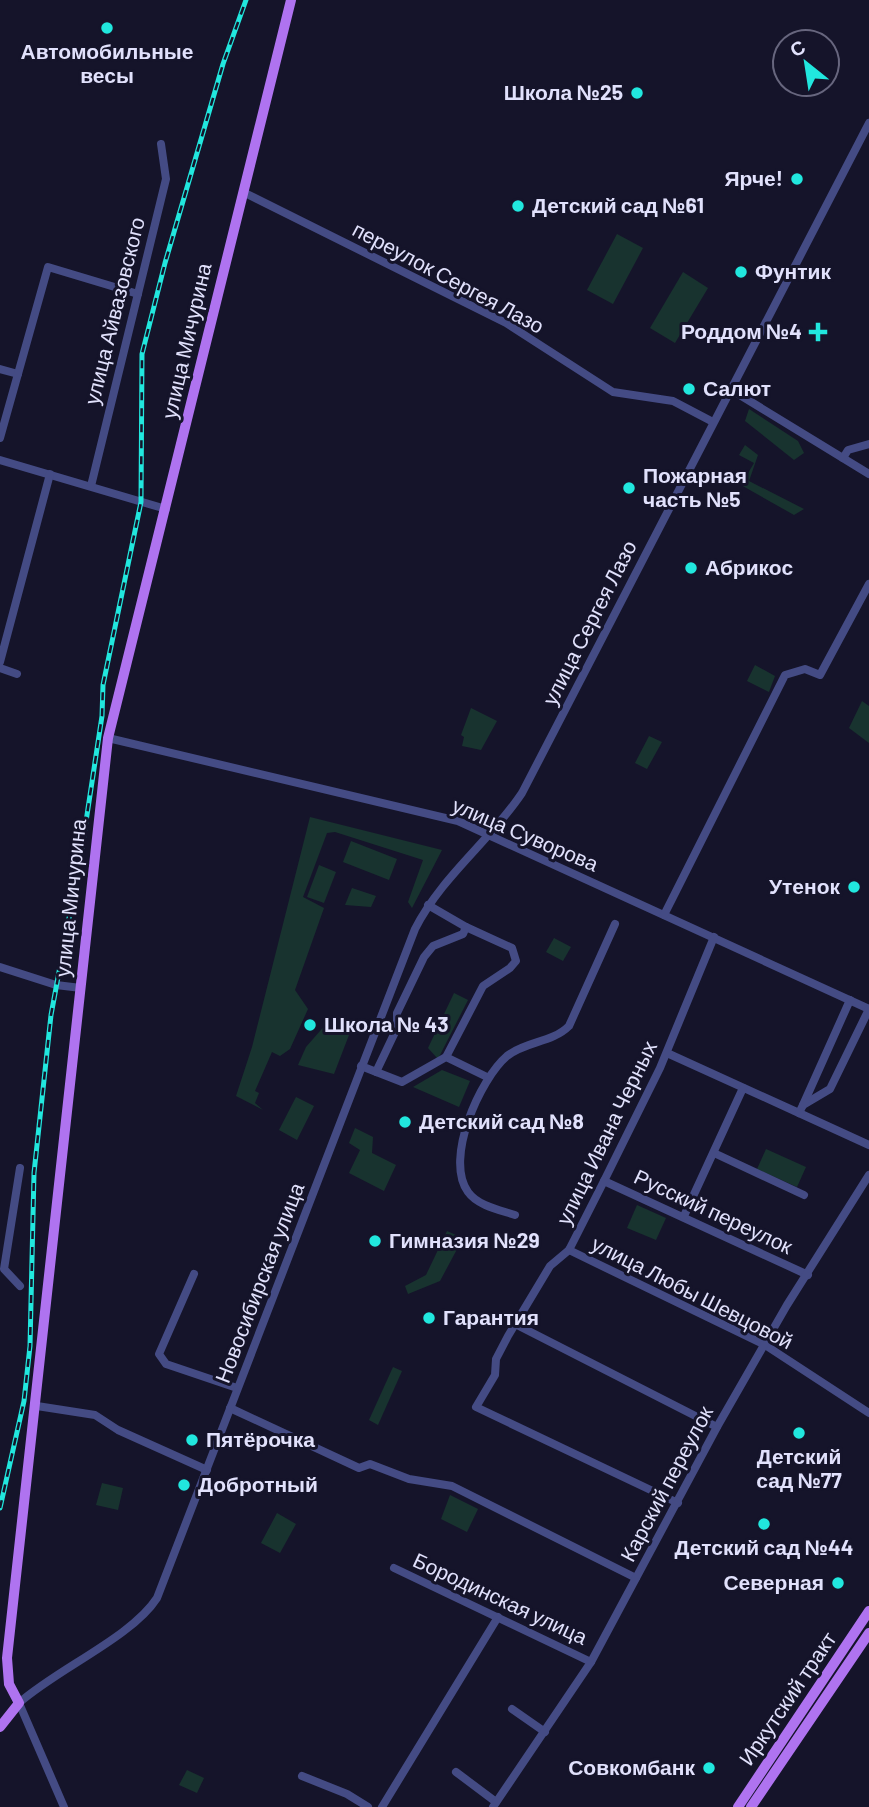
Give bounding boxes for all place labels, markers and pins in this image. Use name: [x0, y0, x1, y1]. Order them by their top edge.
marker: Автомобильные весы: [99, 20, 115, 36]
place label: Автомобильные весы: [21, 38, 193, 87]
place label: Школа №25: [504, 79, 623, 104]
marker: Школа №25: [629, 85, 645, 101]
place label: Ярче!: [725, 165, 783, 190]
marker: Ярче!: [789, 171, 805, 187]
place label: Детский сад №61: [532, 192, 704, 217]
marker: Детский сад №61: [510, 198, 526, 214]
place label: Фунтик: [755, 258, 831, 283]
marker: Фунтик: [733, 264, 749, 280]
place label: Роддом №4: [681, 318, 802, 343]
marker: Роддом №4: [808, 322, 828, 342]
place label: Салют: [703, 375, 771, 400]
marker: Салют: [681, 381, 697, 397]
place label: Пожарная часть №5: [643, 462, 747, 511]
marker: Пожарная часть №5: [621, 480, 637, 496]
place label: Абрикос: [705, 554, 793, 579]
marker: Абрикос: [683, 560, 699, 576]
place label: Утенок: [769, 873, 840, 898]
marker: Утенок: [846, 879, 862, 895]
place label: Школа № 43: [324, 1011, 449, 1036]
marker: Школа № 43: [302, 1017, 318, 1033]
place label: Детский сад №8: [419, 1108, 584, 1133]
marker: Детский сад №8: [397, 1114, 413, 1130]
place label: Гимназия №29: [389, 1227, 540, 1252]
marker: Гимназия №29: [367, 1233, 383, 1249]
place label: Гарантия: [443, 1304, 539, 1329]
marker: Гарантия: [421, 1310, 437, 1326]
marker: Детский сад №77: [791, 1425, 807, 1441]
place label: Пятёрочка: [206, 1426, 315, 1451]
marker: Пятёрочка: [184, 1432, 200, 1448]
place label: Детский сад №77: [756, 1443, 842, 1492]
place label: Добротный: [198, 1471, 318, 1496]
marker: Добротный: [176, 1477, 192, 1493]
marker: Детский сад №44: [756, 1516, 772, 1532]
place label: Детский сад №44: [675, 1534, 853, 1559]
place label: Северная: [723, 1569, 824, 1594]
marker: Северная: [830, 1575, 846, 1591]
place label: Совкомбанк: [568, 1754, 695, 1779]
marker: Совкомбанк: [701, 1760, 717, 1776]

